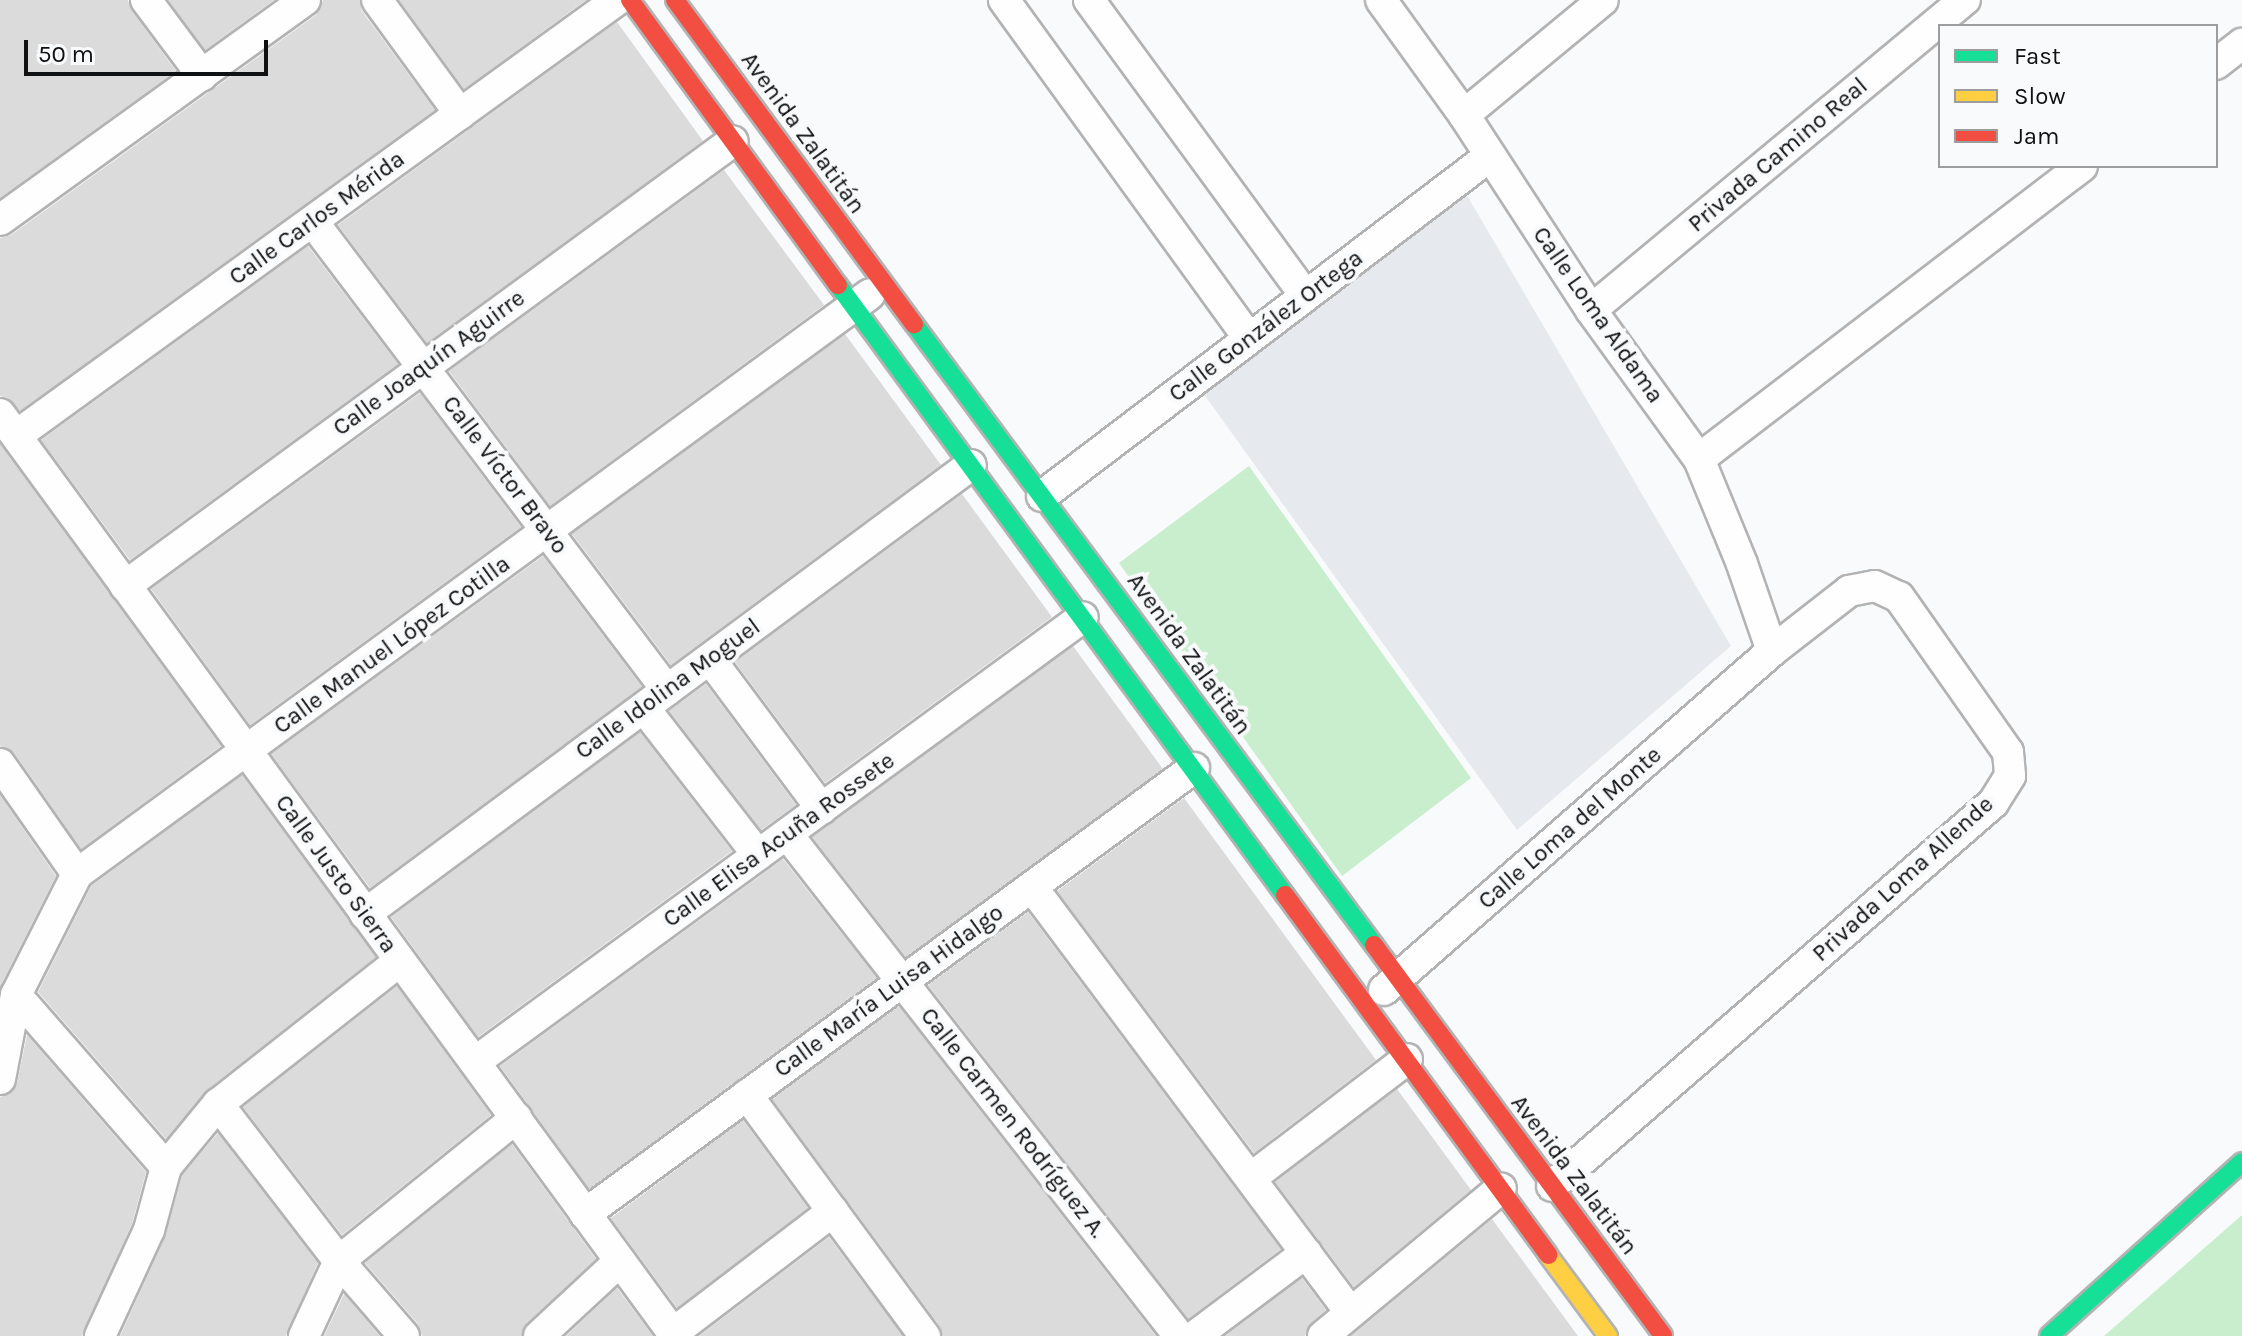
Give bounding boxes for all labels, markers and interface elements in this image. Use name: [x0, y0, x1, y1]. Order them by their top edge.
scale bar: [28, 24, 272, 74]
legend: [1938, 24, 2218, 168]
text: 50 m: [38, 40, 94, 68]
text: Fast: [2014, 42, 2061, 70]
street label: Avenida Zalatitán: [735, 47, 871, 219]
street label: Privada Camino Real: [1682, 72, 1874, 238]
text: Slow: [2014, 82, 2066, 110]
text: Jam: [2014, 122, 2059, 150]
street label: Calle Carlos Mérida: [224, 145, 410, 291]
street label: Calle Loma Aldama: [1526, 221, 1670, 409]
street label: Calle González Ortega: [1163, 244, 1369, 408]
street label: Calle Joaquín Aguirre: [328, 284, 530, 442]
street label: Calle Víctor Bravo: [436, 390, 574, 560]
street label: Calle Manuel López Cotilla: [268, 550, 516, 740]
street label: Avenida Zalatitán: [1121, 568, 1257, 740]
street label: Calle Idolina Moguel: [570, 612, 766, 766]
street label: Calle Loma del Monte: [1473, 741, 1667, 915]
street label: Calle Elisa Acuña Rossete: [658, 746, 900, 934]
street label: Calle Justo Sierra: [269, 789, 403, 959]
street label: Privada Loma Allende: [1806, 790, 2000, 968]
street label: Calle María Luisa Hidalgo: [769, 898, 1009, 1084]
street label: Calle Carmen Rodríguez A.: [914, 1002, 1112, 1244]
street label: Avenida Zalatitán: [1505, 1089, 1643, 1261]

